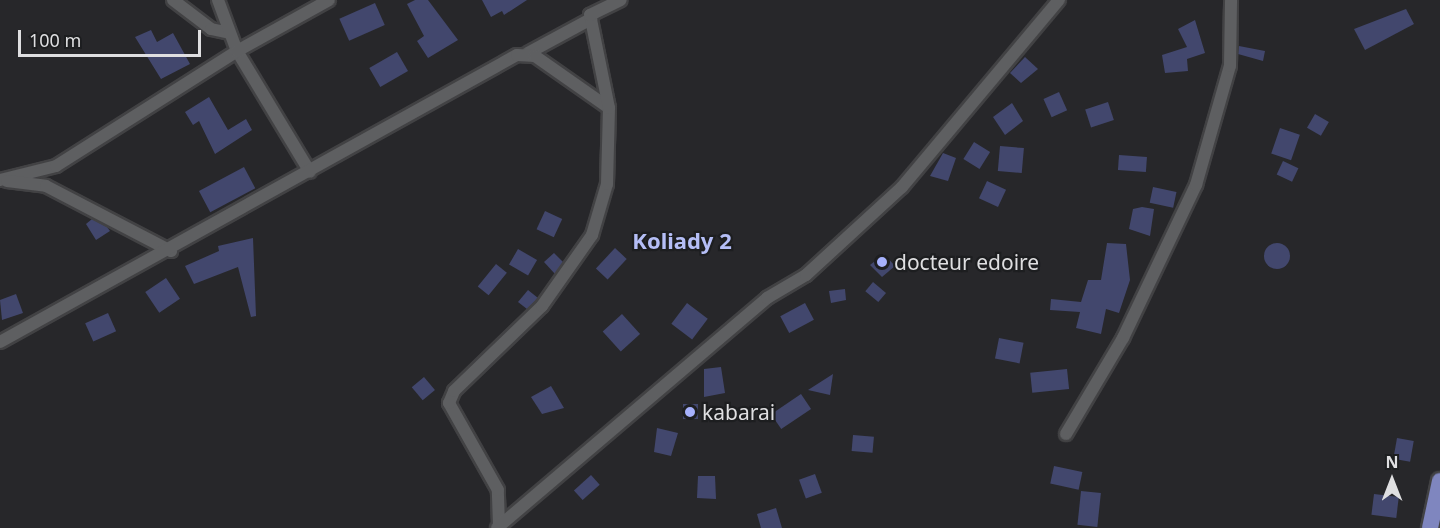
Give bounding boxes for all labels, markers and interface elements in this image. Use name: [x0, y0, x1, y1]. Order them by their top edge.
scale bar: [21, 18, 204, 56]
text: 100 m: [29, 28, 81, 52]
district label: Koliady 2: [632, 228, 732, 254]
place label: docteur edoire: [894, 249, 1039, 275]
marker: docteur edoire: [875, 255, 889, 269]
place label: kabarai: [702, 399, 775, 425]
marker: kabarai: [683, 405, 697, 419]
north arrow: [1362, 450, 1422, 510]
text: N: [1385, 451, 1399, 473]

